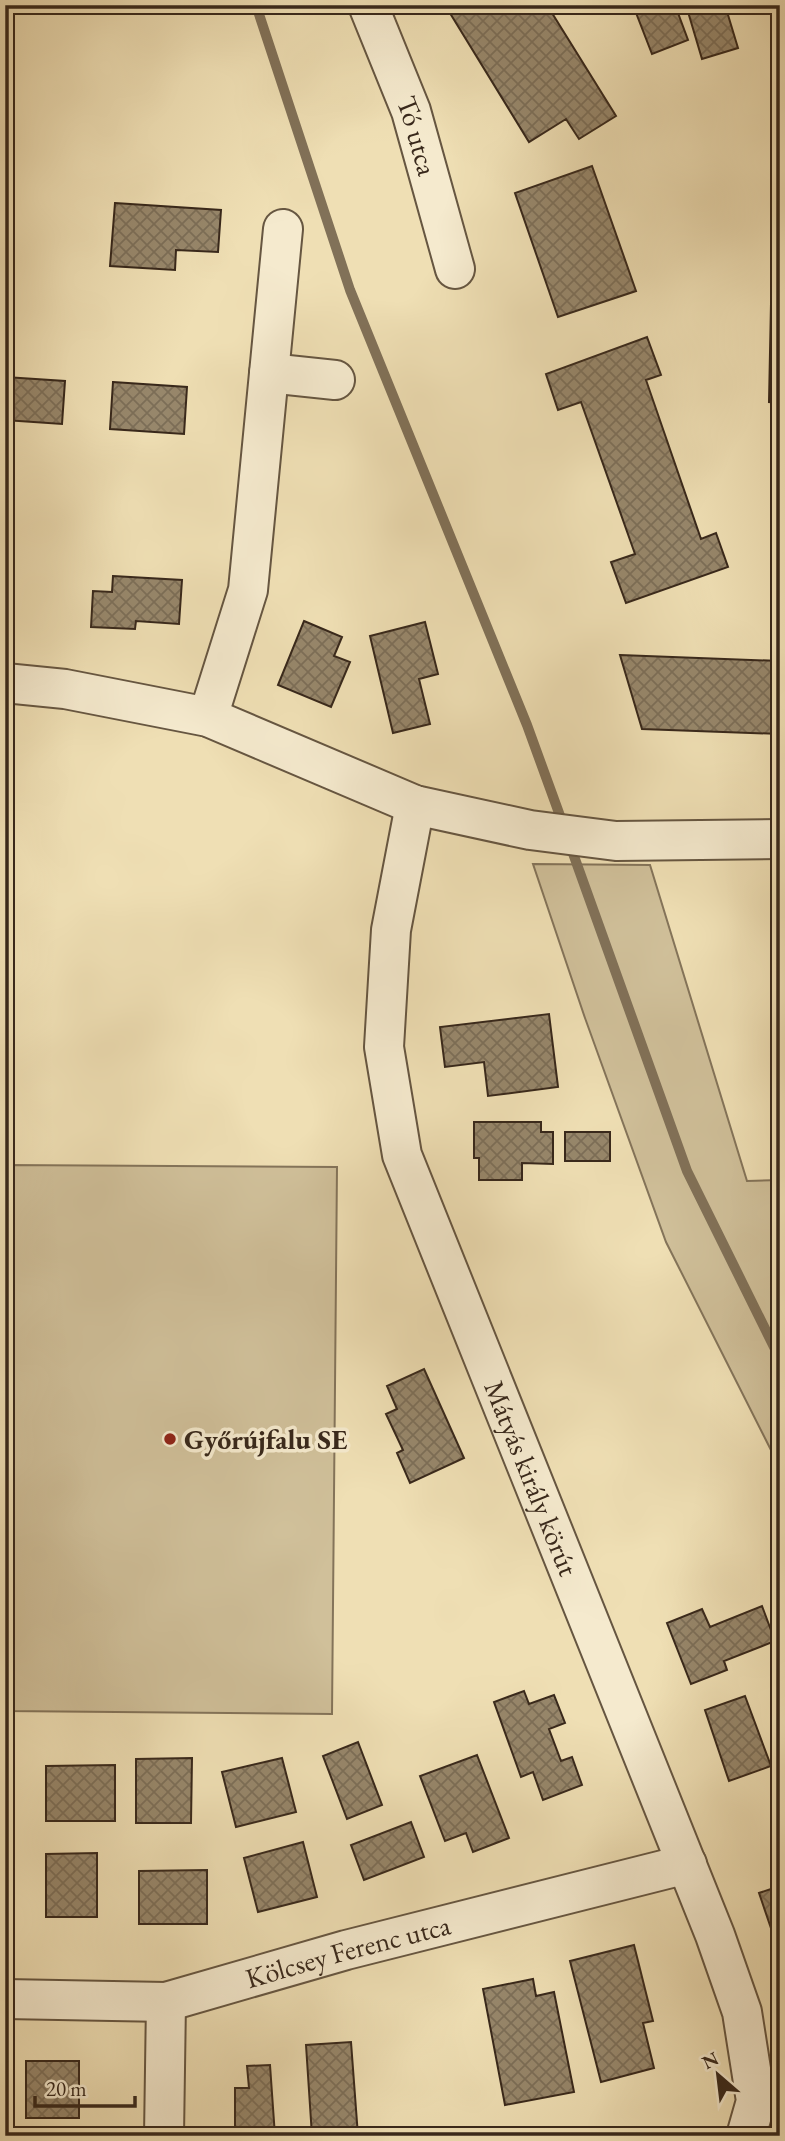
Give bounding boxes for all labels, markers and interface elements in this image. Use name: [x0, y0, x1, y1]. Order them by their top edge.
street label: Tó utca: [389, 90, 446, 180]
street label: Mátyás király körút: [476, 1375, 587, 1581]
place label: Győrújfalu SE: [184, 1421, 347, 1457]
marker: Győrújfalu SE: [162, 1431, 178, 1447]
street label: Kölcsey Ferenc utca: [241, 1906, 455, 1996]
north arrow: [684, 2039, 754, 2110]
text: N: [698, 2045, 723, 2075]
scale bar: [35, 2064, 135, 2108]
text: 20 m: [46, 2075, 87, 2102]

